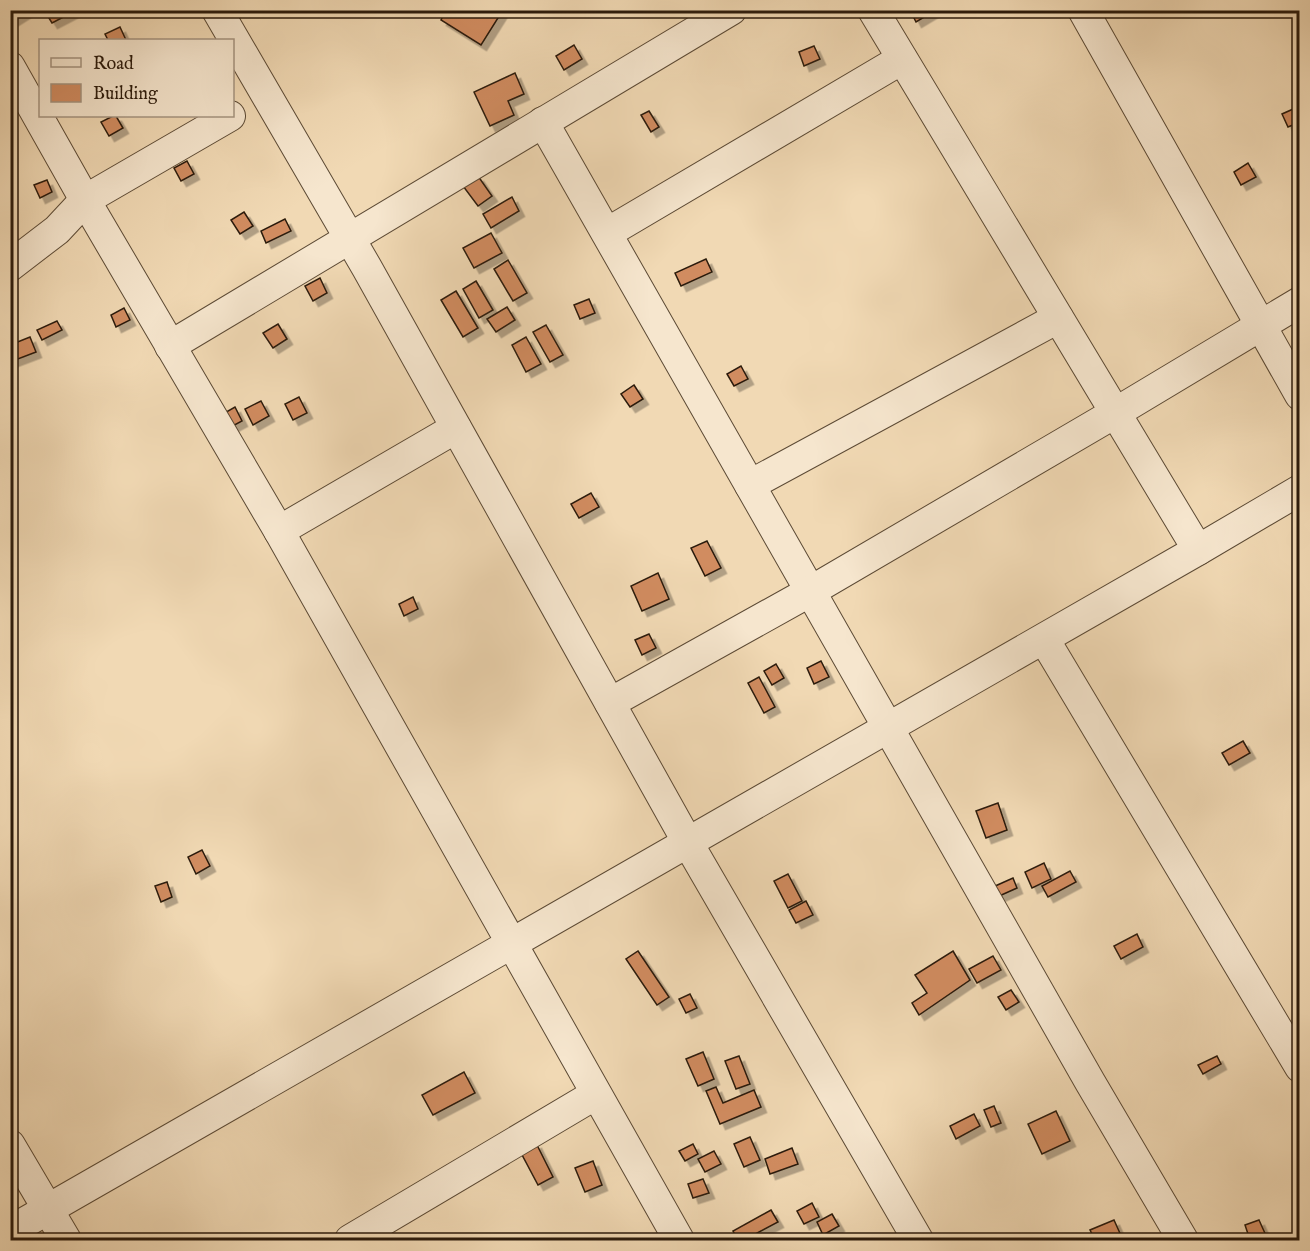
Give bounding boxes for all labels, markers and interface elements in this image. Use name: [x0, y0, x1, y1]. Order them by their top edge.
legend: [39, 39, 234, 117]
text: Road: [93, 53, 134, 76]
text: Building: [93, 83, 158, 106]

